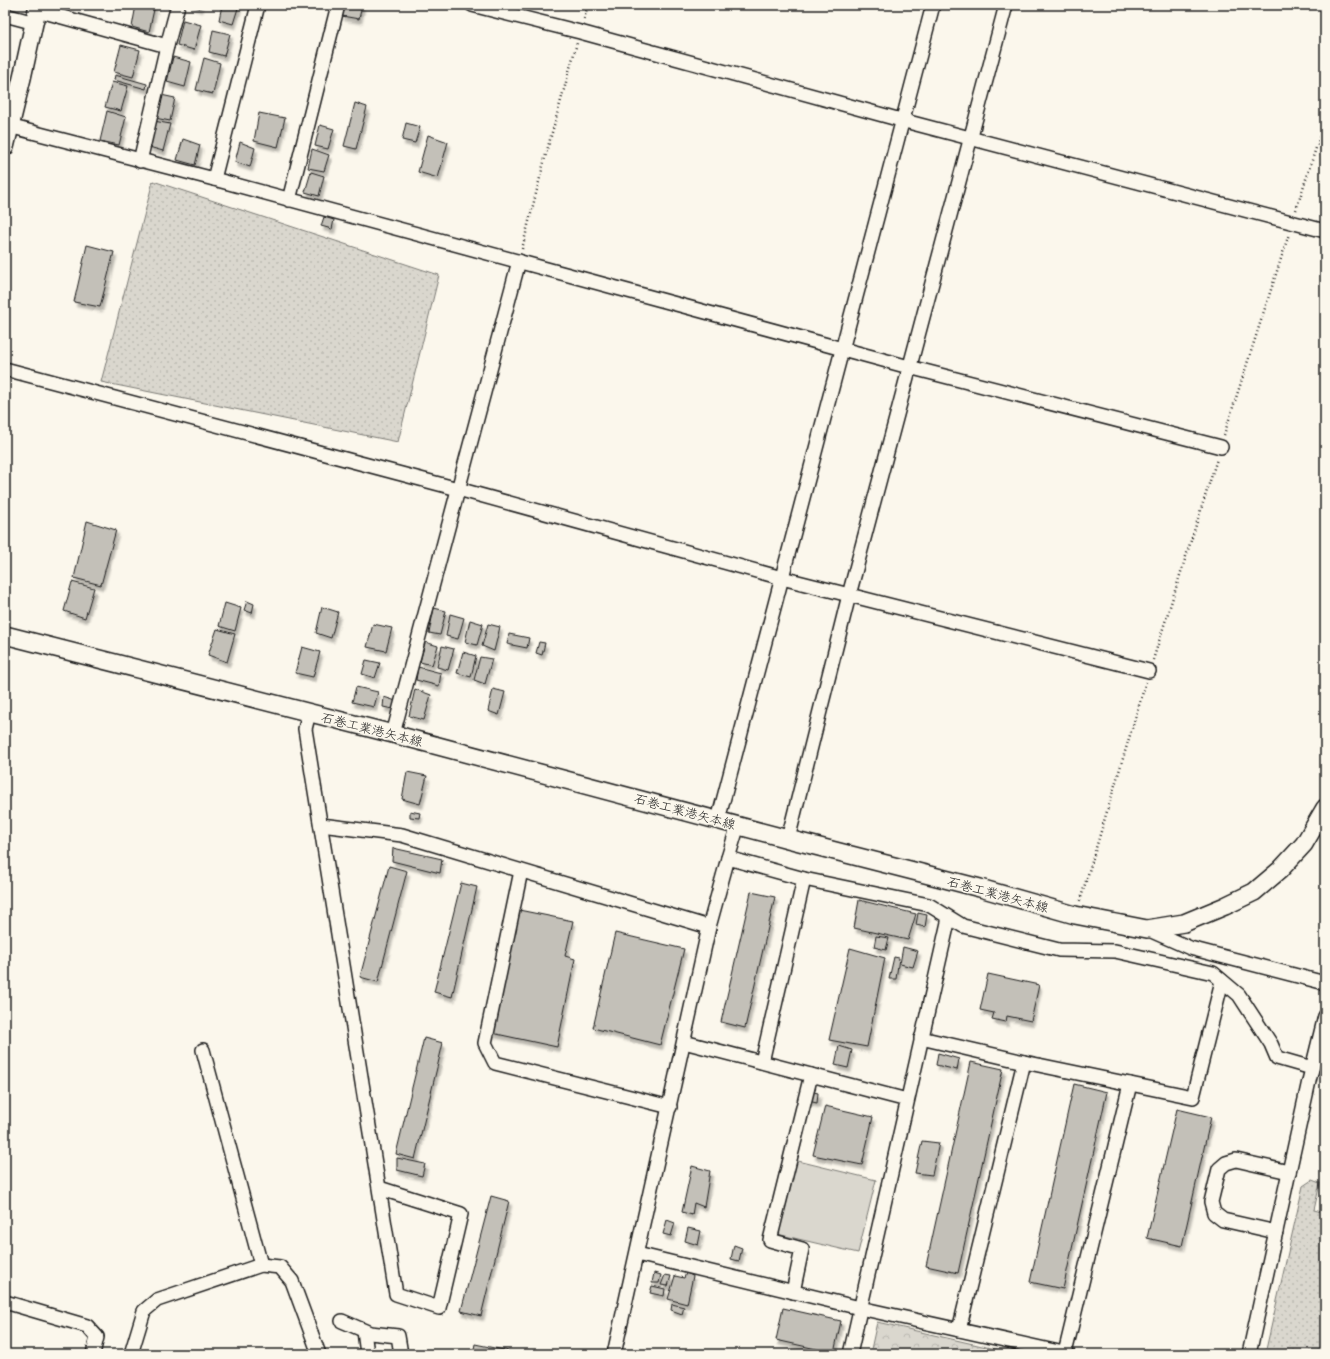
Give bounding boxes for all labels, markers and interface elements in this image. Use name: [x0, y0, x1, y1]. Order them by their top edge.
street label: 石巻工業港矢本線: [319, 710, 425, 752]
street label: 石巻工業港矢本線: [632, 791, 738, 834]
street label: 石巻工業港矢本線: [945, 874, 1051, 917]

